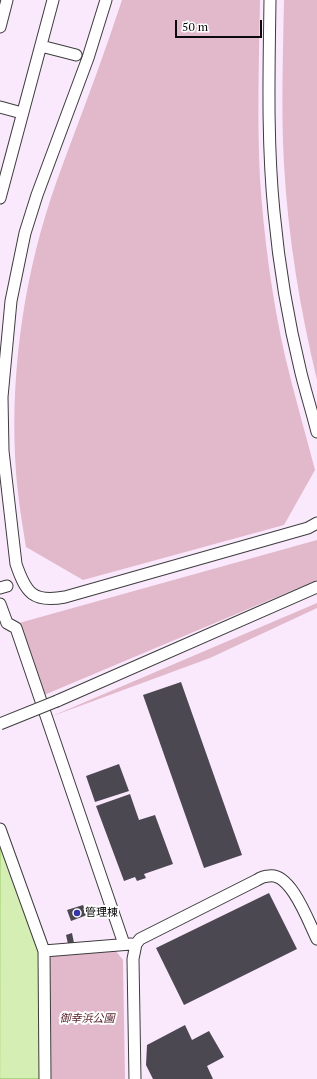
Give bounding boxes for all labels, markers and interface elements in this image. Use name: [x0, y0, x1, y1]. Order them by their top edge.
scale bar: [177, 12, 264, 38]
text: 50 m: [182, 19, 208, 34]
place label: 管理棟: [85, 906, 118, 920]
marker: 管理棟: [72, 908, 82, 918]
park label: 御幸浜公園: [60, 1012, 114, 1026]

